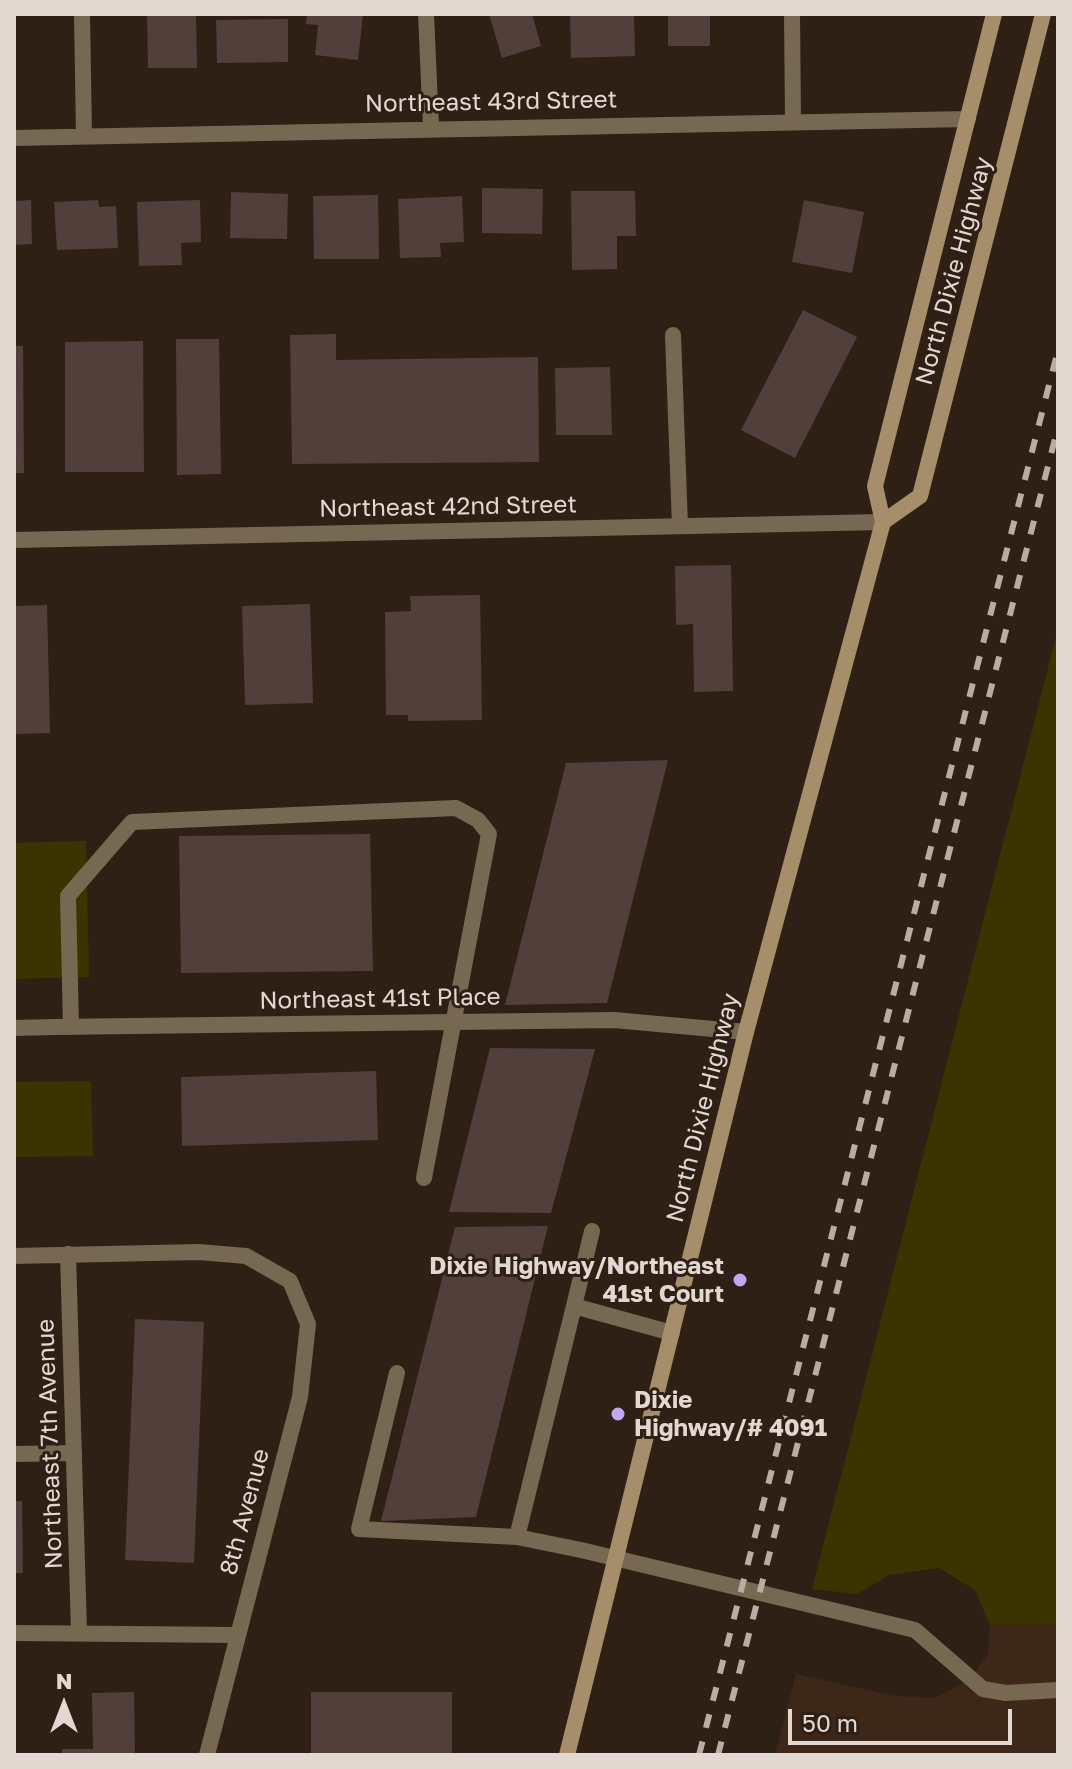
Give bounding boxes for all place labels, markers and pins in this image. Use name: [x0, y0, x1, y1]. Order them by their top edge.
place label: Dixie Highway/Northeast 41st Court: [429, 1252, 724, 1308]
marker: Dixie Highway/Northeast 41st Court: [731, 1271, 749, 1289]
place label: Dixie Highway/# 4091: [634, 1386, 827, 1442]
marker: Dixie Highway/# 4091: [609, 1405, 627, 1423]

